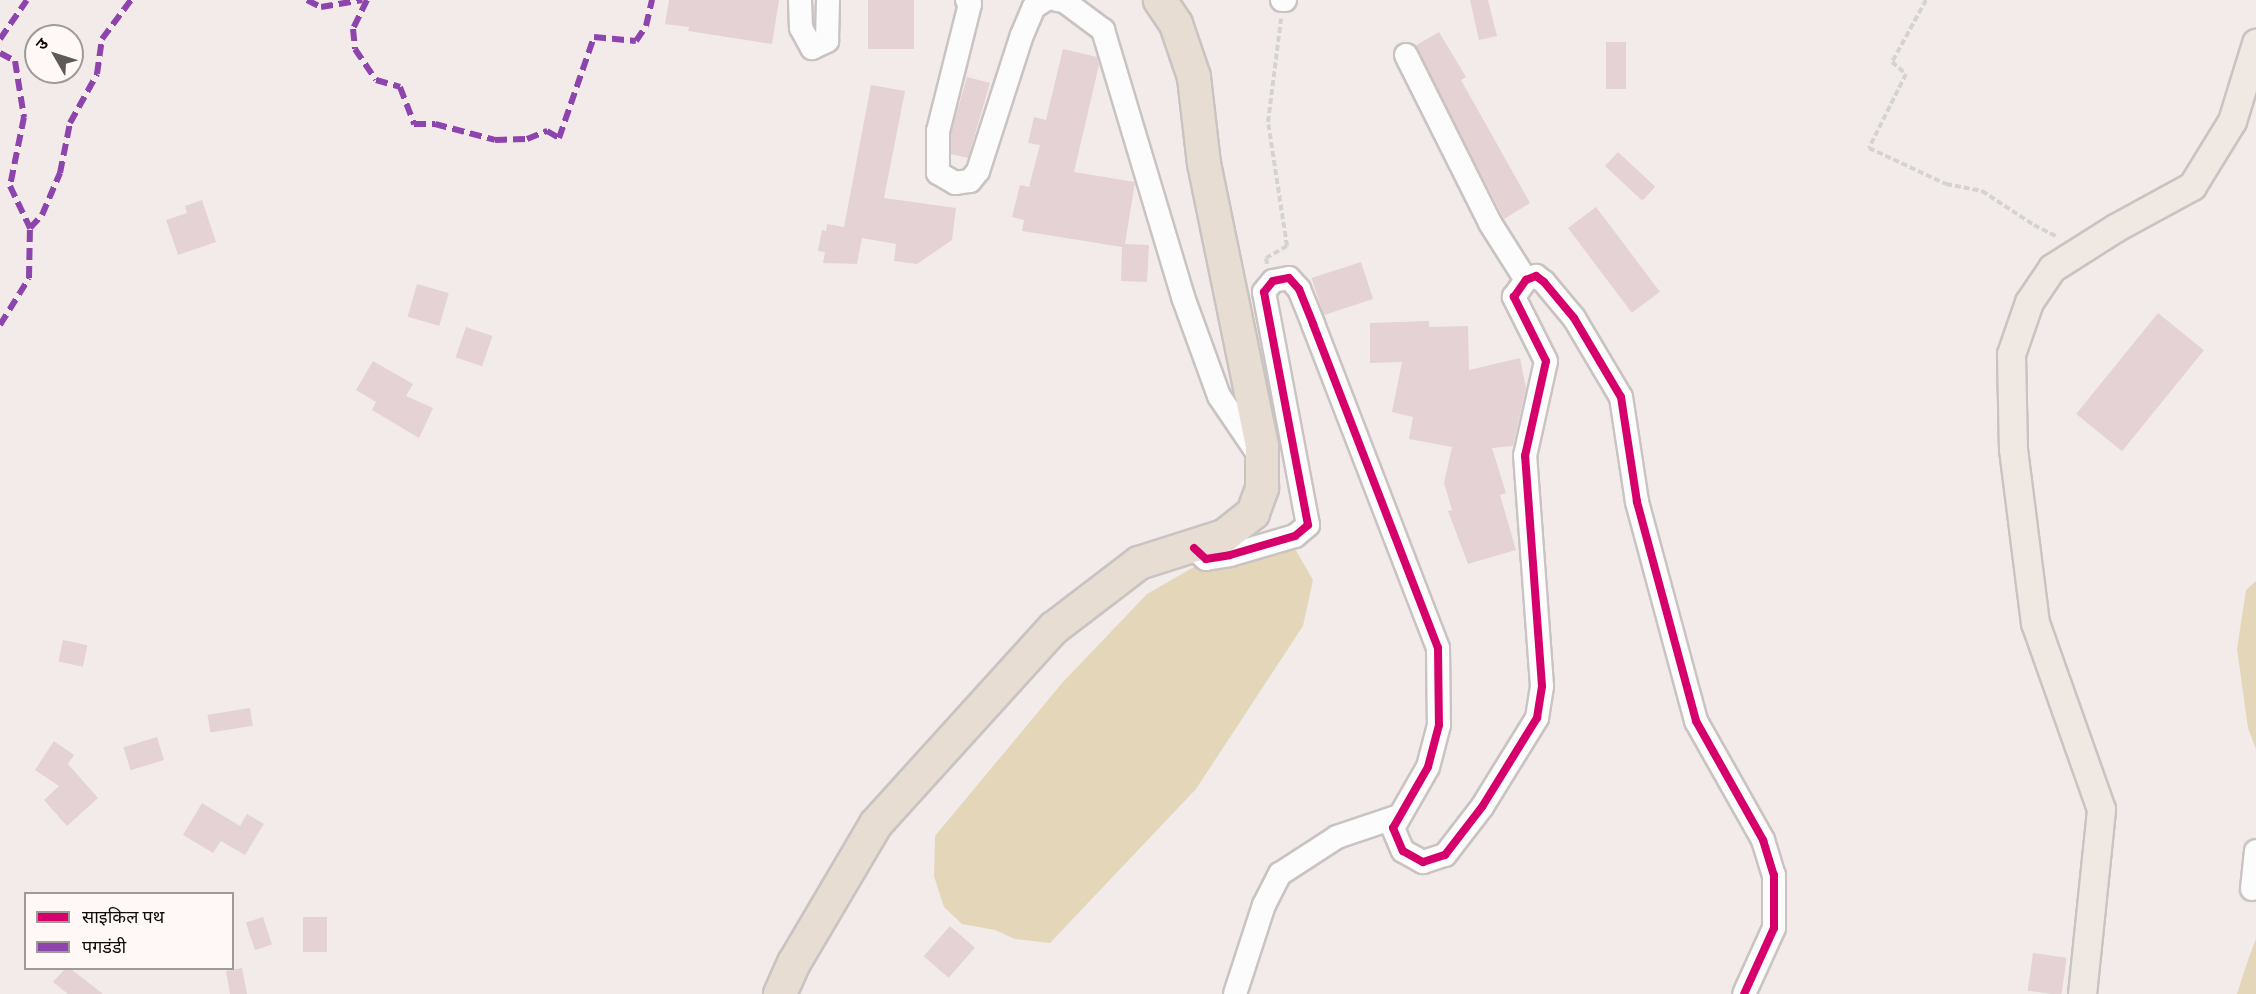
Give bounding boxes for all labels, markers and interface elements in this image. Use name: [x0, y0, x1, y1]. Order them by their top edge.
north arrow: [24, 24, 84, 84]
text: उ: [31, 34, 52, 54]
legend: [24, 892, 234, 970]
text: साइकिल पथ: [82, 905, 164, 928]
text: पगडंडी: [82, 935, 126, 958]

